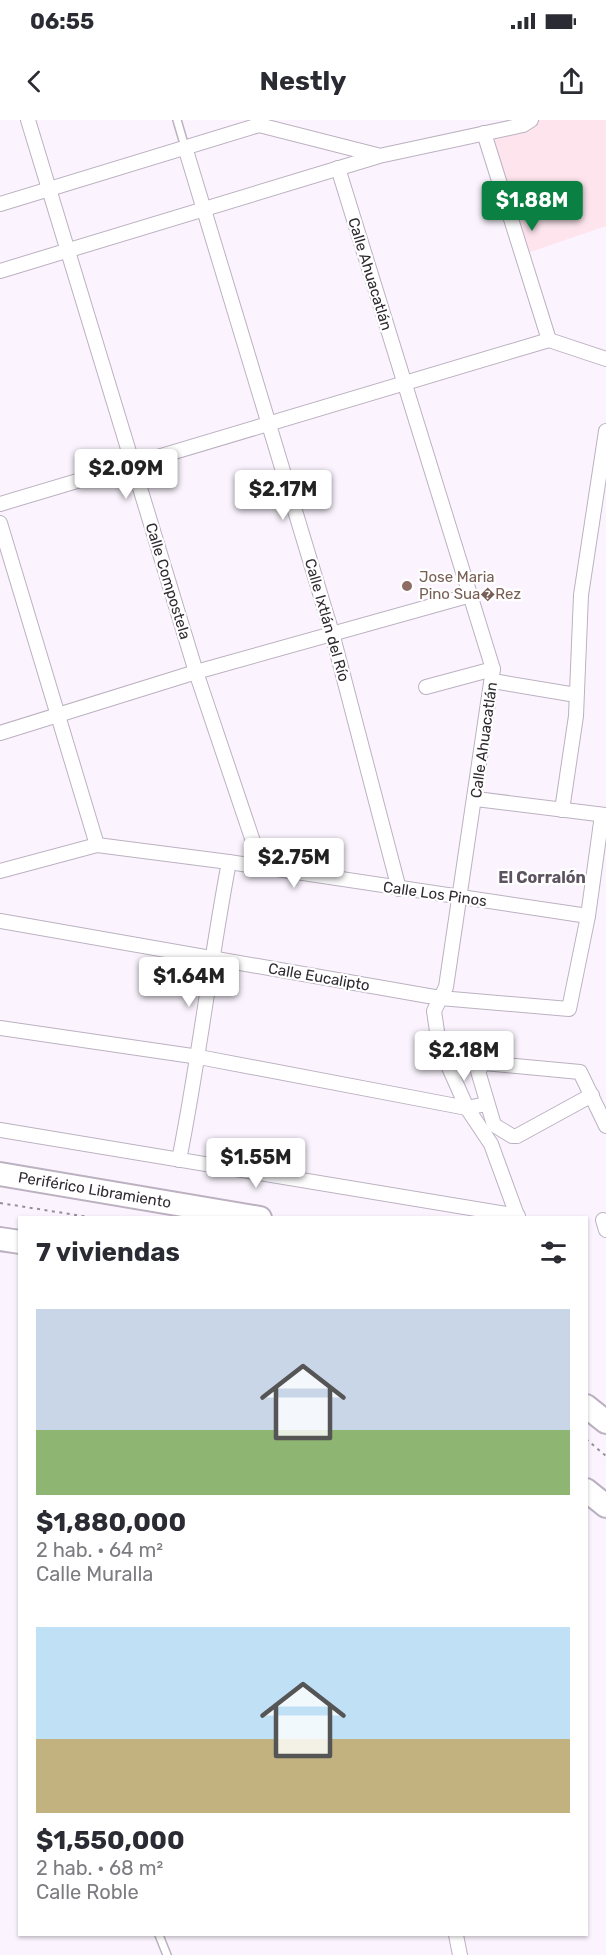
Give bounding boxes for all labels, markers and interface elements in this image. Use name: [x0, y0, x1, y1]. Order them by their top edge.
text: 06:55: [30, 8, 94, 35]
icon: back: [18, 65, 51, 98]
text: Nestly: [260, 65, 346, 97]
icon: share: [555, 65, 588, 98]
pin: $1.88M: [483, 181, 581, 232]
text: $1.88M: [496, 188, 568, 212]
street label: Calle Ahuacatlán: [344, 215, 396, 333]
pin: $2.09M: [77, 449, 175, 500]
text: $2.09M: [89, 456, 163, 480]
pin: $2.17M: [234, 470, 332, 521]
text: $2.17M: [249, 477, 317, 501]
street label: Calle Compostela: [142, 521, 194, 641]
street label: Calle Ixtlán del Río: [301, 556, 353, 684]
place label: Jose Maria Pino Sua�Rez: [419, 568, 521, 603]
marker: Jose Maria Pino Sua�Rez: [400, 579, 414, 593]
street label: Calle Ahuacatlán: [467, 681, 501, 799]
pin: $2.75M: [245, 838, 343, 889]
text: $2.75M: [258, 845, 330, 869]
district label: El Corralón: [498, 868, 586, 887]
street label: Calle Los Pinos: [382, 878, 488, 910]
pin: $1.64M: [140, 957, 238, 1008]
street label: Calle Eucalipto: [267, 959, 371, 995]
text: $1.64M: [153, 964, 225, 988]
pin: $2.18M: [415, 1031, 513, 1082]
text: $2.18M: [429, 1038, 499, 1062]
pin: $1.55M: [207, 1138, 305, 1189]
text: $1.55M: [220, 1145, 292, 1169]
street label: Periférico Libramiento: [17, 1168, 173, 1212]
icon: filters: [537, 1236, 570, 1269]
text: 7 viviendas: [36, 1237, 180, 1268]
icon: home: [249, 1348, 357, 1456]
text: $1,880,000: [36, 1507, 186, 1538]
text: 2 hab. · 64 m²: [36, 1538, 163, 1562]
text: Calle Muralla: [36, 1562, 153, 1586]
icon: home: [249, 1666, 357, 1774]
text: $1,550,000: [36, 1825, 185, 1856]
text: 2 hab. · 68 m²: [36, 1856, 163, 1880]
text: Calle Roble: [36, 1880, 139, 1904]

